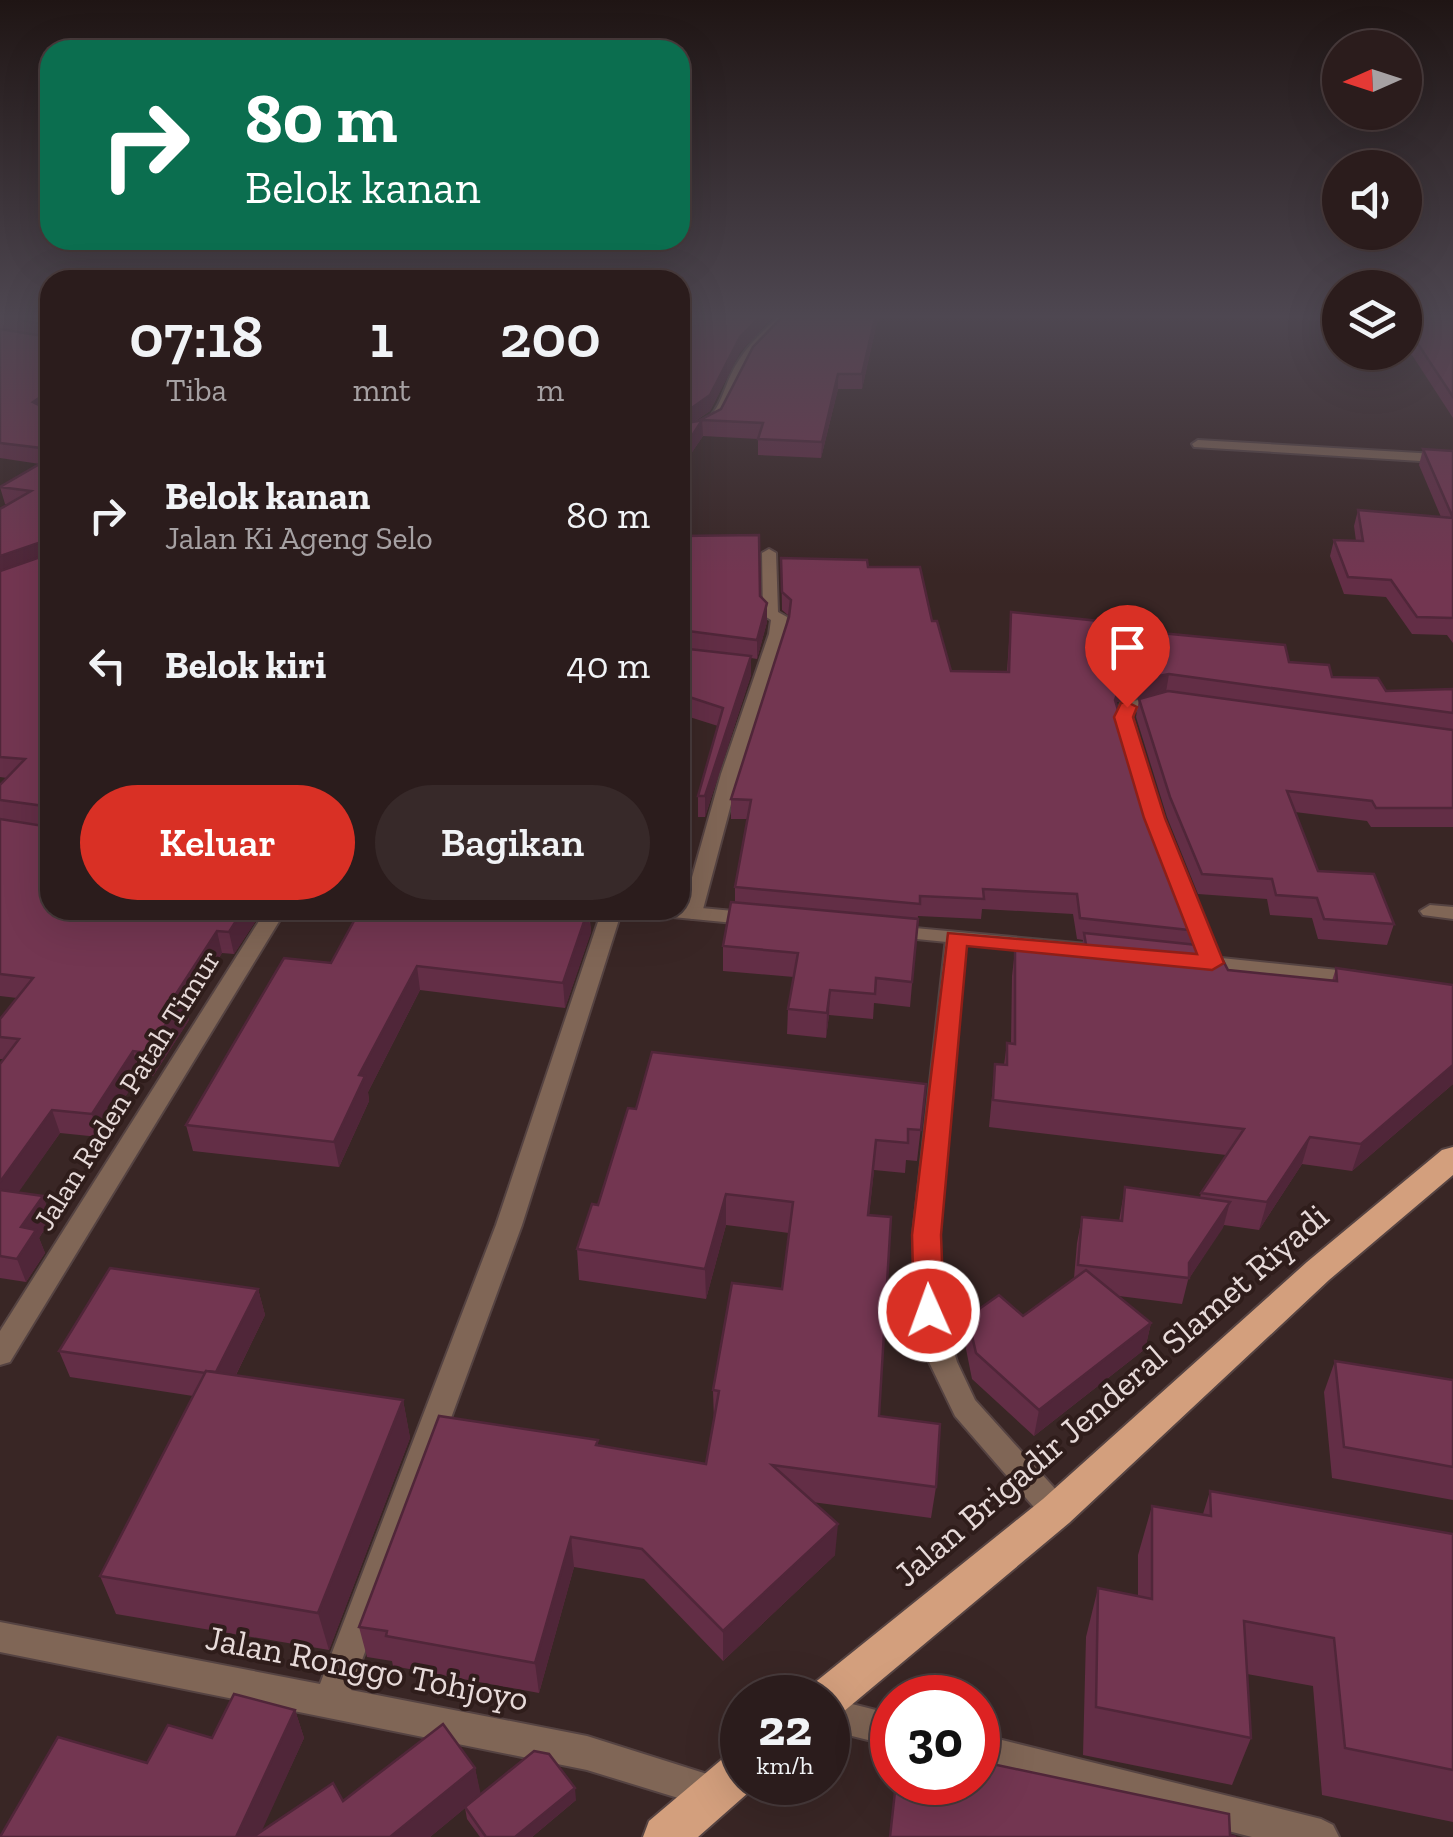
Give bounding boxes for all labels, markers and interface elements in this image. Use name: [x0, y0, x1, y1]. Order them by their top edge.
north arrow: [1322, 30, 1422, 130]
map controls: [1322, 30, 1422, 370]
text: 80 m: [245, 76, 397, 160]
icon: right: [80, 80, 210, 210]
button: sound: [1322, 150, 1422, 250]
text: Belok kanan: [245, 161, 480, 215]
button: layers: [1322, 270, 1422, 370]
text: 07:18: [129, 300, 264, 372]
text: 1: [370, 300, 394, 372]
text: 200: [500, 300, 601, 372]
text: Tiba: [166, 371, 227, 409]
text: mnt: [353, 371, 411, 409]
text: m: [536, 371, 564, 409]
text: Belok kanan: [165, 473, 370, 519]
icon: right: [80, 488, 135, 543]
text: 80 m: [566, 492, 650, 538]
text: Jalan Ki Ageng Selo: [165, 519, 433, 557]
pin: [1085, 605, 1170, 708]
icon: arrive: [1100, 620, 1155, 675]
icon: left: [80, 638, 135, 693]
text: Belok kiri: [165, 642, 326, 688]
text: 40 m: [566, 642, 650, 688]
button: Keluar: [80, 785, 355, 900]
button: Bagikan: [375, 785, 650, 900]
street label: Jalan Raden Patah Timur: [26, 943, 228, 1237]
street label: Jalan Brigadir Jenderal Slamet Riyadi: [885, 1195, 1337, 1595]
position arrow: [877, 1259, 981, 1363]
street label: Jalan Ronggo Tohjoyo: [202, 1616, 532, 1720]
speed limit sign: 30: [870, 1675, 1000, 1805]
text: 22: [758, 1698, 812, 1758]
text: km/h: [756, 1750, 814, 1780]

